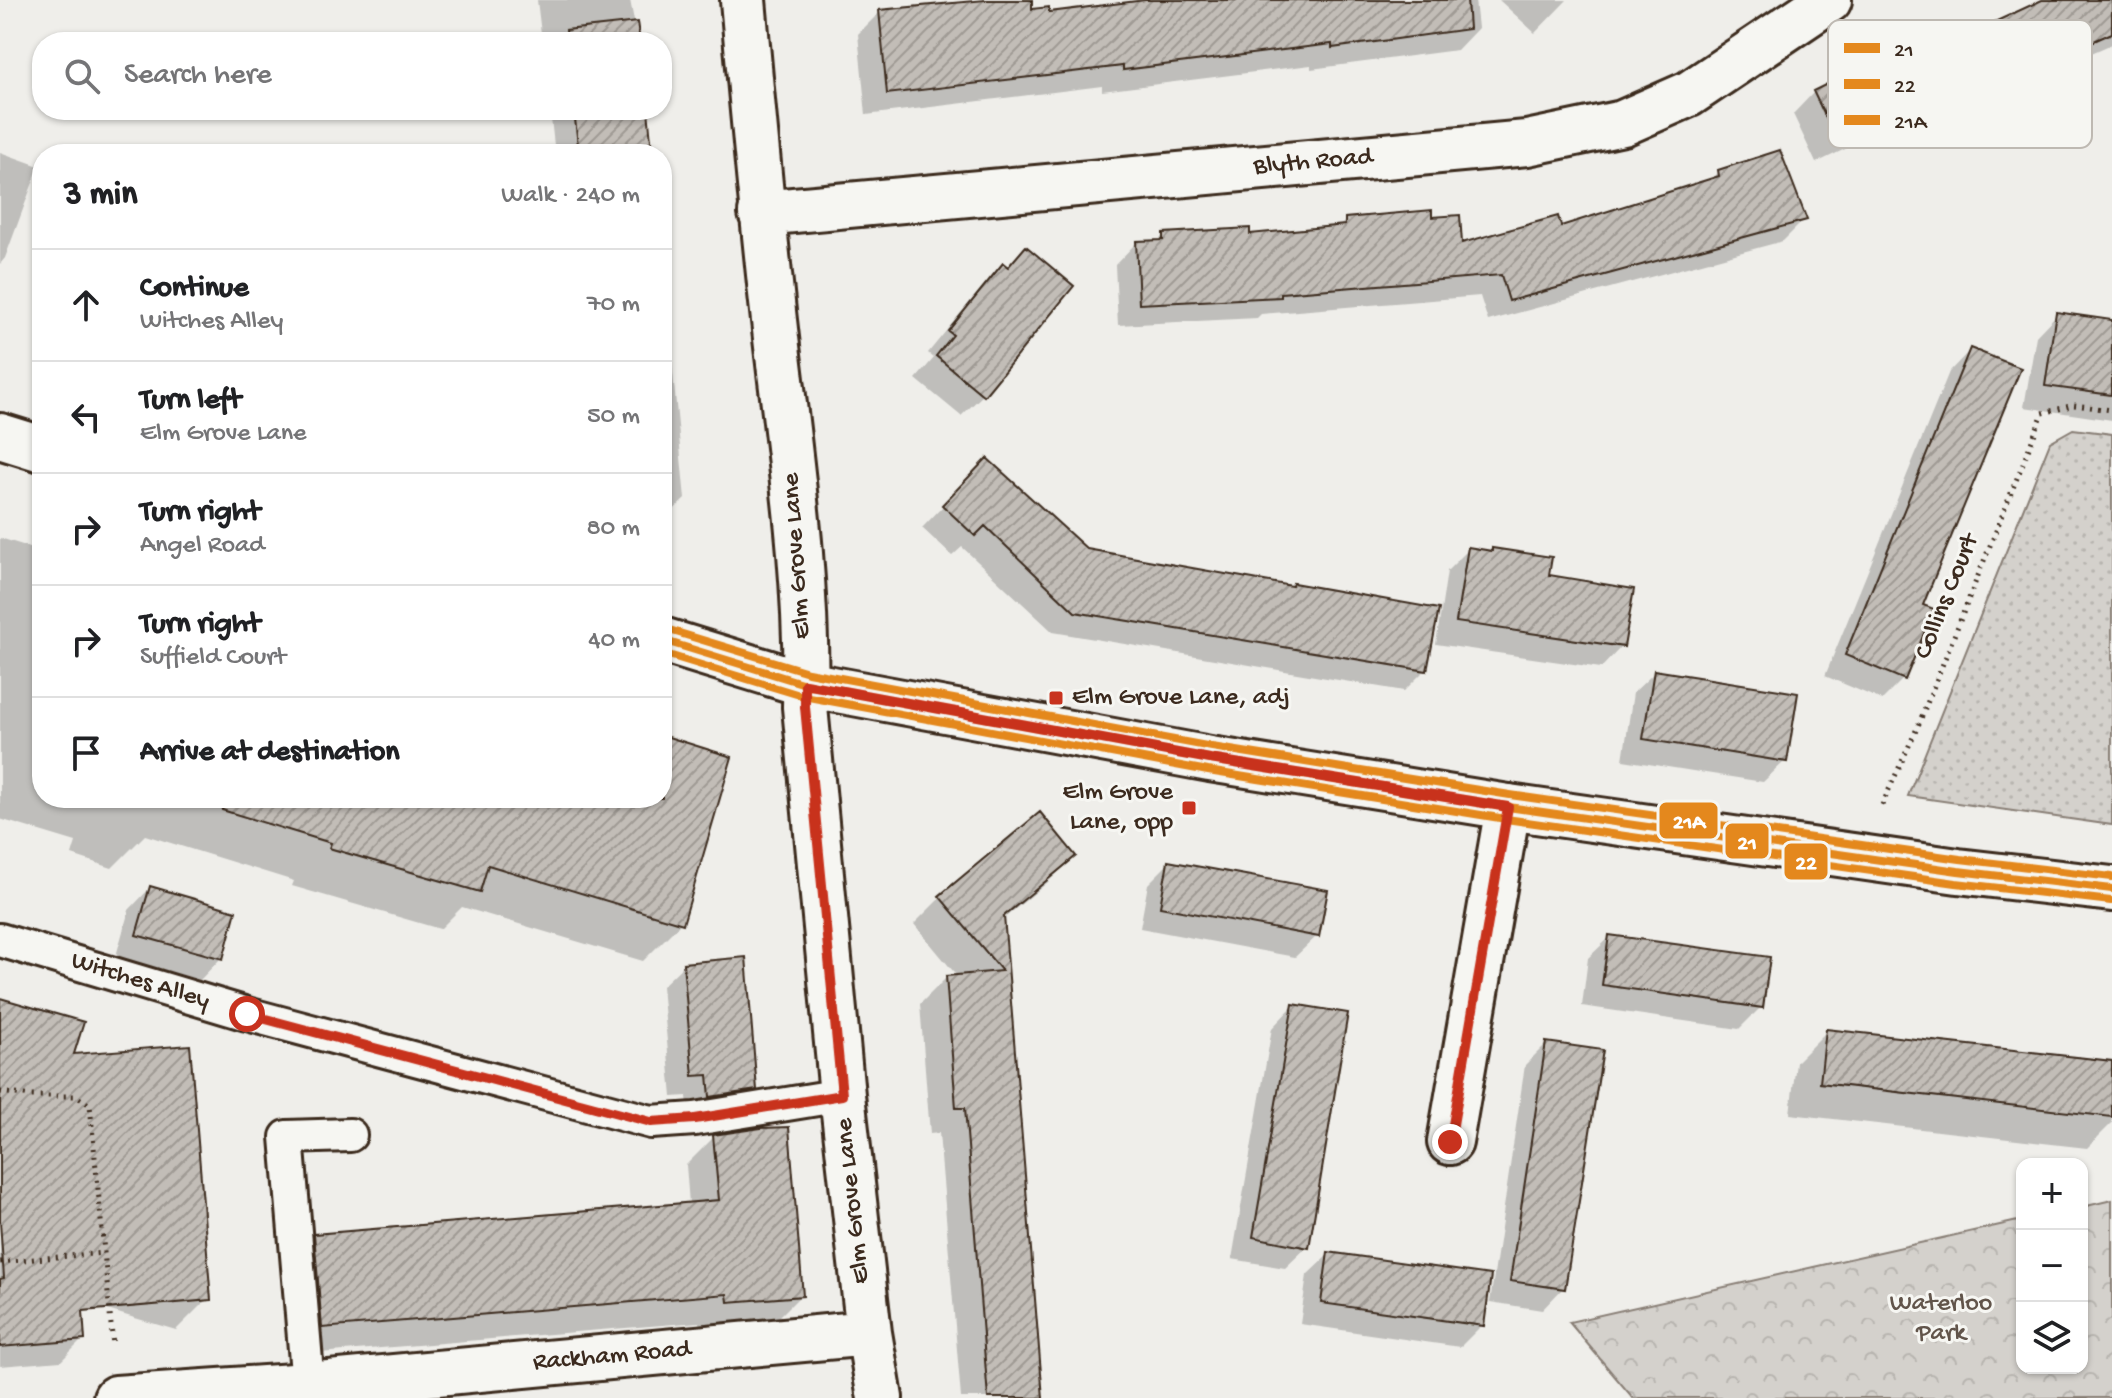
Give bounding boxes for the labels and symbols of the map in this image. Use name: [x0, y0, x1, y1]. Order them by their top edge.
legend: [1828, 20, 2092, 148]
text: 21: [1894, 39, 1914, 65]
text: 22: [1894, 75, 1916, 101]
text: 21A: [1894, 111, 1928, 137]
street label: Blyth Road: [1251, 142, 1376, 184]
street label: Elm Grove Lane: [777, 471, 819, 640]
street label: Collins Court: [1909, 528, 1988, 664]
place label: Elm Grove Lane, adj: [1072, 683, 1290, 714]
marker: Elm Grove Lane, adj: [1047, 689, 1065, 707]
place label: Elm Grove Lane, opp: [1062, 778, 1174, 839]
marker: Elm Grove Lane, opp: [1180, 799, 1198, 817]
line badge: 21A: [1658, 801, 1719, 840]
text: 21A: [1673, 811, 1707, 837]
line badge: 21: [1724, 822, 1770, 860]
text: 21: [1737, 832, 1757, 858]
line badge: 22: [1783, 842, 1829, 881]
text: 22: [1795, 852, 1817, 878]
street label: Witches Alley: [67, 946, 213, 1018]
route start: [229, 996, 265, 1032]
street label: Elm Grove Lane: [830, 1116, 878, 1285]
route end: [1432, 1124, 1468, 1160]
park label: Waterloo Park: [1890, 1289, 1992, 1350]
street label: Rackham Road: [532, 1335, 694, 1379]

